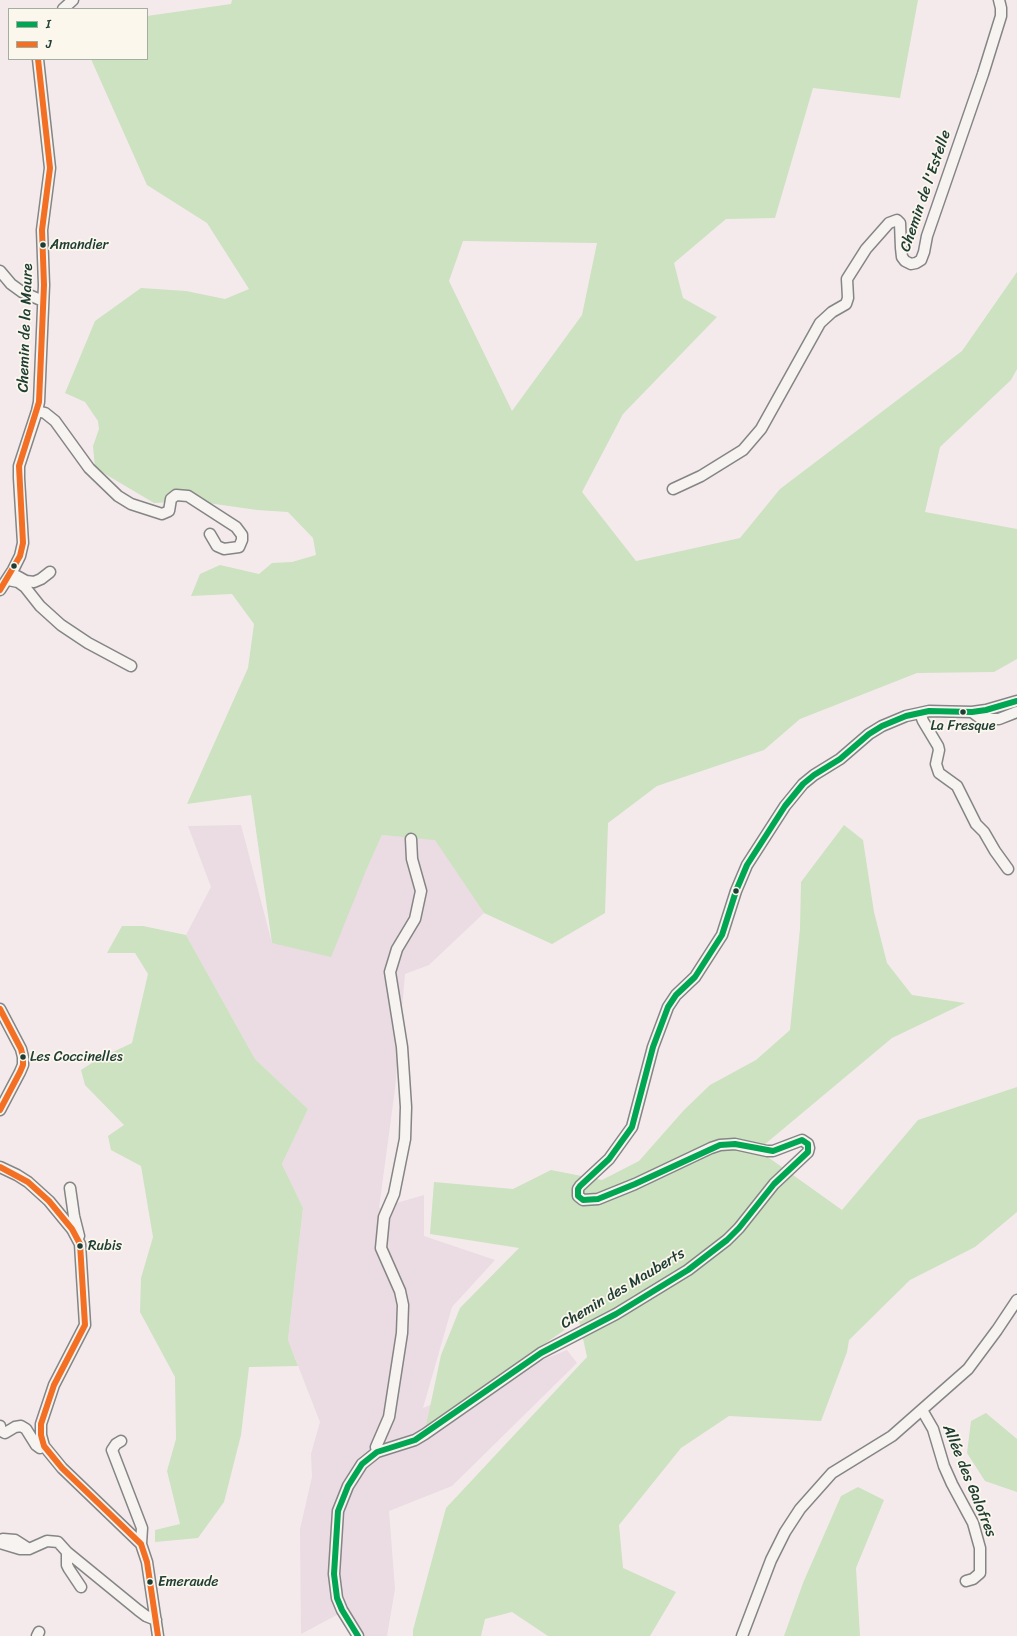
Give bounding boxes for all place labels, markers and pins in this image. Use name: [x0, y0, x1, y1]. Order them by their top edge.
place label: Amandier: [50, 237, 108, 253]
marker: Amandier: [38, 240, 48, 250]
unlabelled marker: [9, 561, 19, 571]
marker: La Fresque: [958, 707, 968, 717]
place label: La Fresque: [930, 718, 996, 734]
unlabelled marker: [731, 886, 741, 896]
place label: Les Coccinelles: [30, 1049, 123, 1065]
marker: Les Coccinelles: [18, 1052, 28, 1062]
place label: Rubis: [88, 1238, 122, 1254]
marker: Rubis: [75, 1241, 85, 1251]
place label: Emeraude: [158, 1574, 219, 1590]
marker: Emeraude: [145, 1577, 155, 1587]

